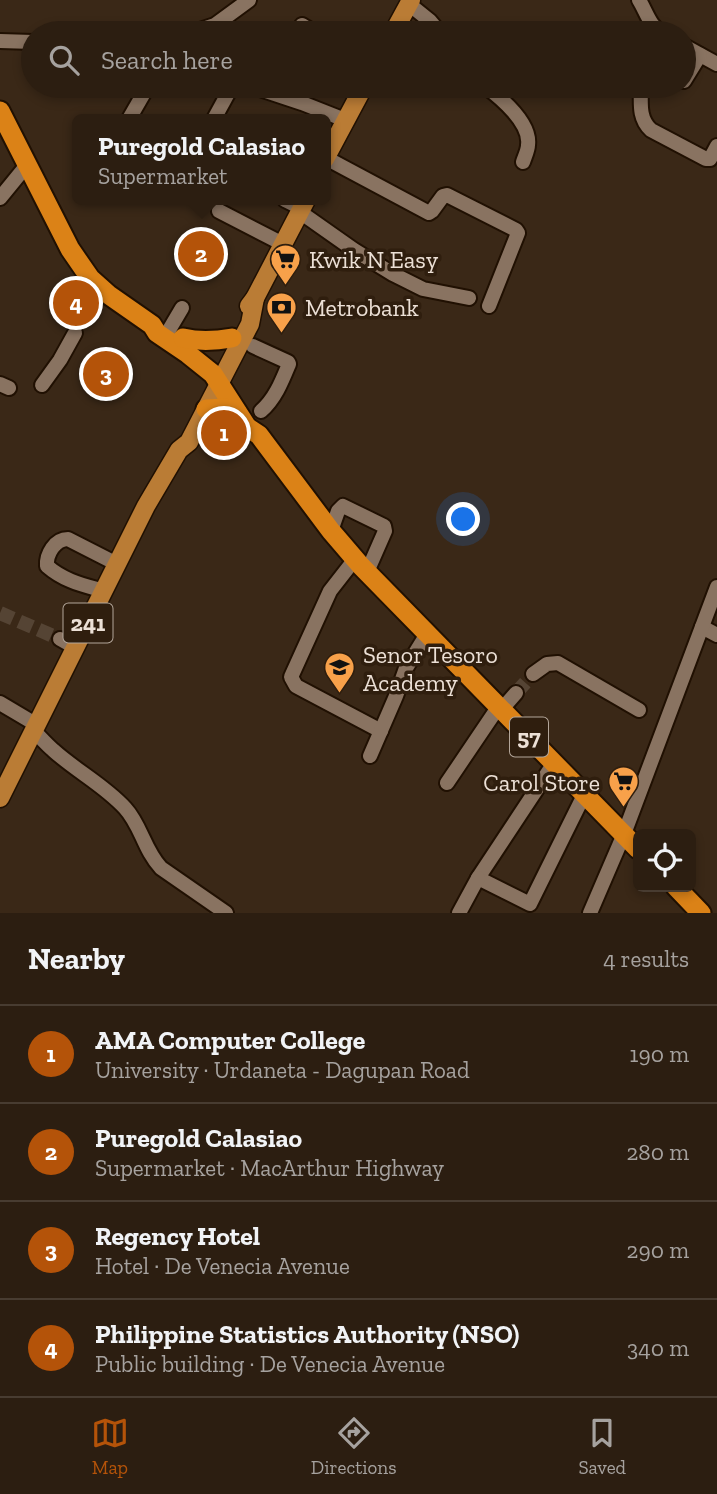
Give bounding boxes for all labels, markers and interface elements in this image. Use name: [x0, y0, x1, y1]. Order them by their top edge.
search box: [21, 21, 696, 98]
icon: search: [45, 41, 83, 79]
text: Search here: [101, 44, 233, 76]
popup: [72, 114, 331, 205]
text: Puregold Calasiao: [98, 130, 305, 162]
text: Supermarket: [98, 162, 228, 190]
pin: 2: [178, 228, 224, 280]
supermarket icon: Kwik N Easy: [269, 242, 303, 286]
place label: Kwik N Easy: [309, 245, 439, 274]
pin: 4: [53, 277, 99, 329]
bank icon: Metrobank: [265, 290, 299, 334]
place label: Metrobank: [305, 293, 419, 322]
pin: 3: [83, 348, 129, 400]
pin: 1: [201, 407, 247, 459]
your location: [446, 502, 480, 536]
road number: 241: [64, 604, 112, 642]
place label: Senor Tesoro Academy: [363, 640, 498, 697]
school or university icon: Senor Tesoro Academy: [323, 651, 357, 695]
road number: 57: [510, 718, 548, 757]
supermarket icon: Carol Store: [606, 765, 640, 809]
place label: Carol Store: [483, 768, 600, 797]
map controls: [633, 829, 696, 892]
button: locate: [633, 829, 696, 892]
text: Nearby: [28, 941, 125, 977]
text: 4 results: [603, 945, 689, 973]
text: AMA Computer College: [95, 1024, 365, 1056]
text: 1: [46, 1040, 56, 1068]
text: 190 m: [630, 1040, 689, 1068]
text: University · Urdaneta - Dagupan Road: [95, 1056, 470, 1084]
text: Puregold Calasiao: [95, 1122, 302, 1154]
text: 2: [45, 1138, 57, 1166]
text: 280 m: [626, 1138, 689, 1166]
text: Supermarket · MacArthur Highway: [95, 1154, 444, 1182]
text: Regency Hotel: [95, 1220, 260, 1252]
text: 3: [45, 1236, 57, 1264]
text: 290 m: [627, 1236, 689, 1264]
text: Hotel · De Venecia Avenue: [95, 1252, 350, 1280]
text: Philippine Statistics Authority (NSO): [95, 1318, 519, 1350]
text: 4: [44, 1334, 58, 1362]
text: 340 m: [627, 1334, 689, 1362]
text: Public building · De Venecia Avenue: [95, 1350, 445, 1378]
tab: Map: [91, 1414, 129, 1479]
tab: Directions: [311, 1414, 397, 1479]
tab: Saved: [578, 1414, 626, 1479]

